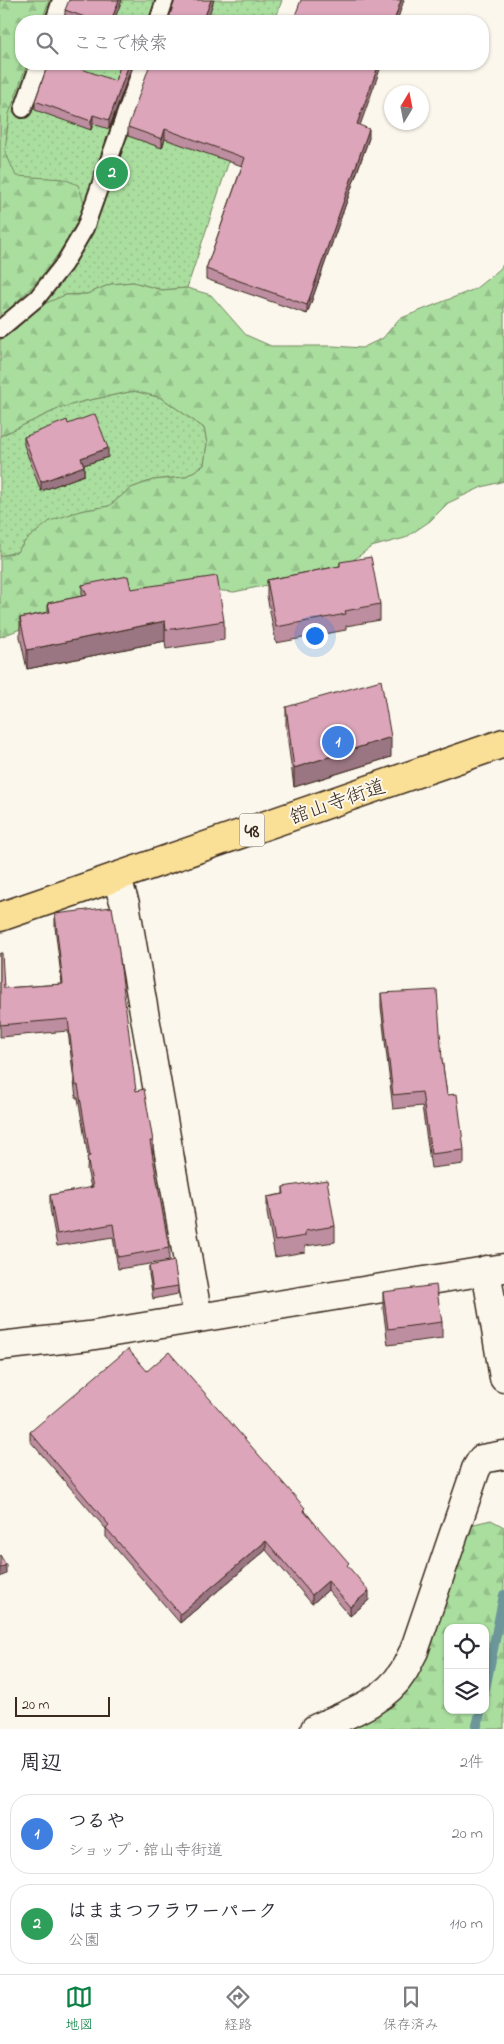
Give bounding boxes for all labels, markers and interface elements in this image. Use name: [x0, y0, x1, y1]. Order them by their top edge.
search box: [15, 15, 489, 70]
icon: search: [33, 29, 61, 57]
text: ここで検索: [73, 31, 168, 58]
north arrow: [384, 85, 429, 130]
pin: 2: [96, 154, 128, 192]
your location: [302, 623, 328, 649]
pin: 1: [322, 723, 354, 761]
street label: 舘山寺街道: [286, 773, 390, 833]
road number: 48: [240, 814, 264, 846]
map controls: [444, 1624, 489, 1714]
button: locate: [444, 1624, 489, 1669]
button: layers: [444, 1669, 489, 1714]
scale bar: [15, 1694, 110, 1717]
text: 20 m: [22, 1695, 49, 1716]
text: 周辺: [20, 1749, 62, 1779]
text: 2件: [460, 1751, 484, 1775]
text: つるや: [68, 1809, 125, 1836]
text: 1: [34, 1822, 40, 1846]
text: 20 m: [452, 1822, 483, 1846]
text: ショップ · 舘山寺街道: [68, 1839, 223, 1863]
text: はままつフラワーパーク: [68, 1899, 277, 1926]
text: 2: [33, 1912, 41, 1936]
text: 110 m: [449, 1912, 483, 1936]
text: 公園: [68, 1929, 100, 1953]
tab: 地図: [65, 1983, 93, 2036]
tab: 経路: [224, 1983, 252, 2036]
tab: 保存済み: [383, 1983, 439, 2036]

